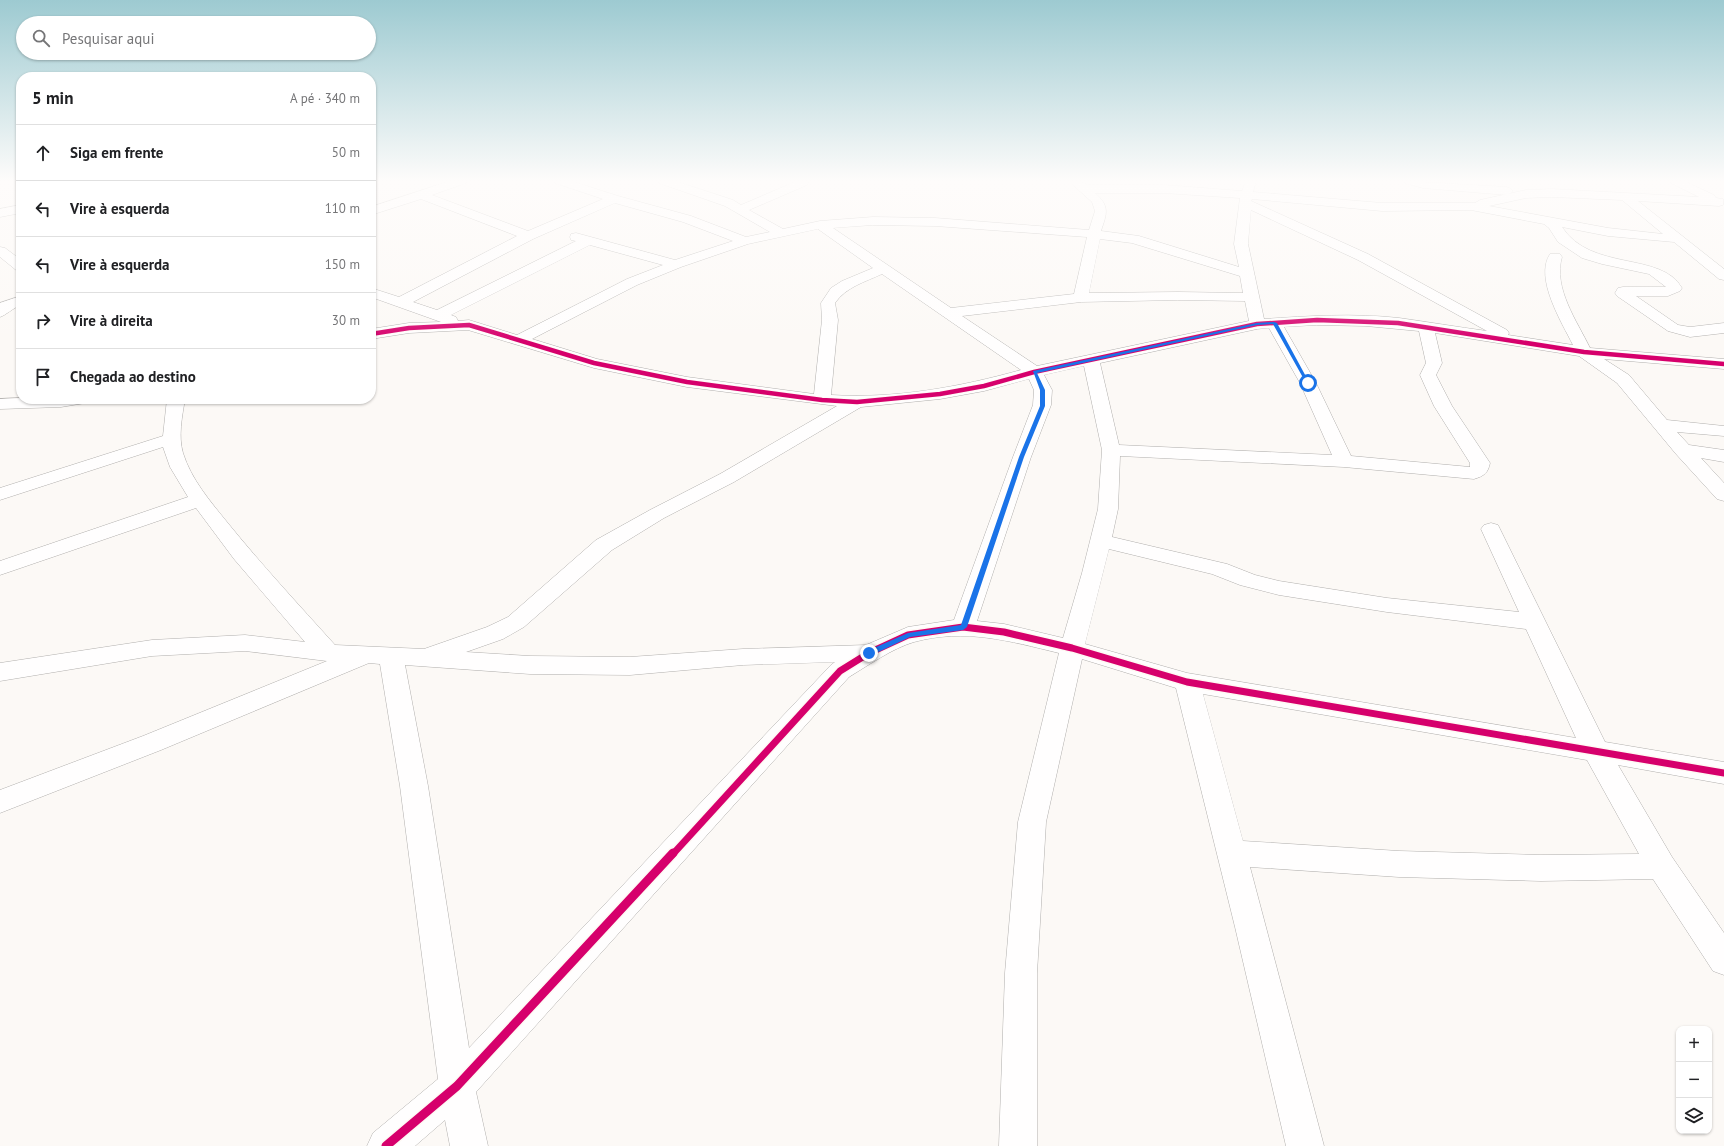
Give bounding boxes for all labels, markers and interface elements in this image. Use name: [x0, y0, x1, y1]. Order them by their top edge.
search box: [16, 16, 376, 60]
icon: search: [30, 27, 52, 49]
text: Pesquisar aqui: [62, 29, 154, 48]
text: 5 min: [32, 87, 73, 109]
text: A pé · 340 m: [290, 90, 360, 107]
icon: ahead: [32, 142, 54, 164]
text: Siga em frente: [70, 143, 163, 162]
text: 50 m: [332, 144, 360, 161]
icon: left: [32, 198, 54, 220]
text: Vire à esquerda: [70, 199, 169, 218]
text: 110 m: [325, 200, 360, 217]
icon: left: [32, 254, 54, 276]
text: Vire à esquerda: [70, 255, 169, 274]
text: 150 m: [325, 256, 360, 273]
icon: right: [32, 310, 54, 332]
text: Vire à direita: [70, 311, 153, 330]
text: 30 m: [332, 312, 360, 329]
icon: arrive: [32, 366, 54, 388]
text: Chegada ao destino: [70, 367, 196, 386]
route start: [1299, 374, 1317, 392]
route end: [860, 644, 878, 662]
map controls: [1676, 1026, 1712, 1134]
button: +: [1676, 1026, 1712, 1062]
button: −: [1676, 1062, 1712, 1098]
button: layers: [1676, 1098, 1712, 1134]

